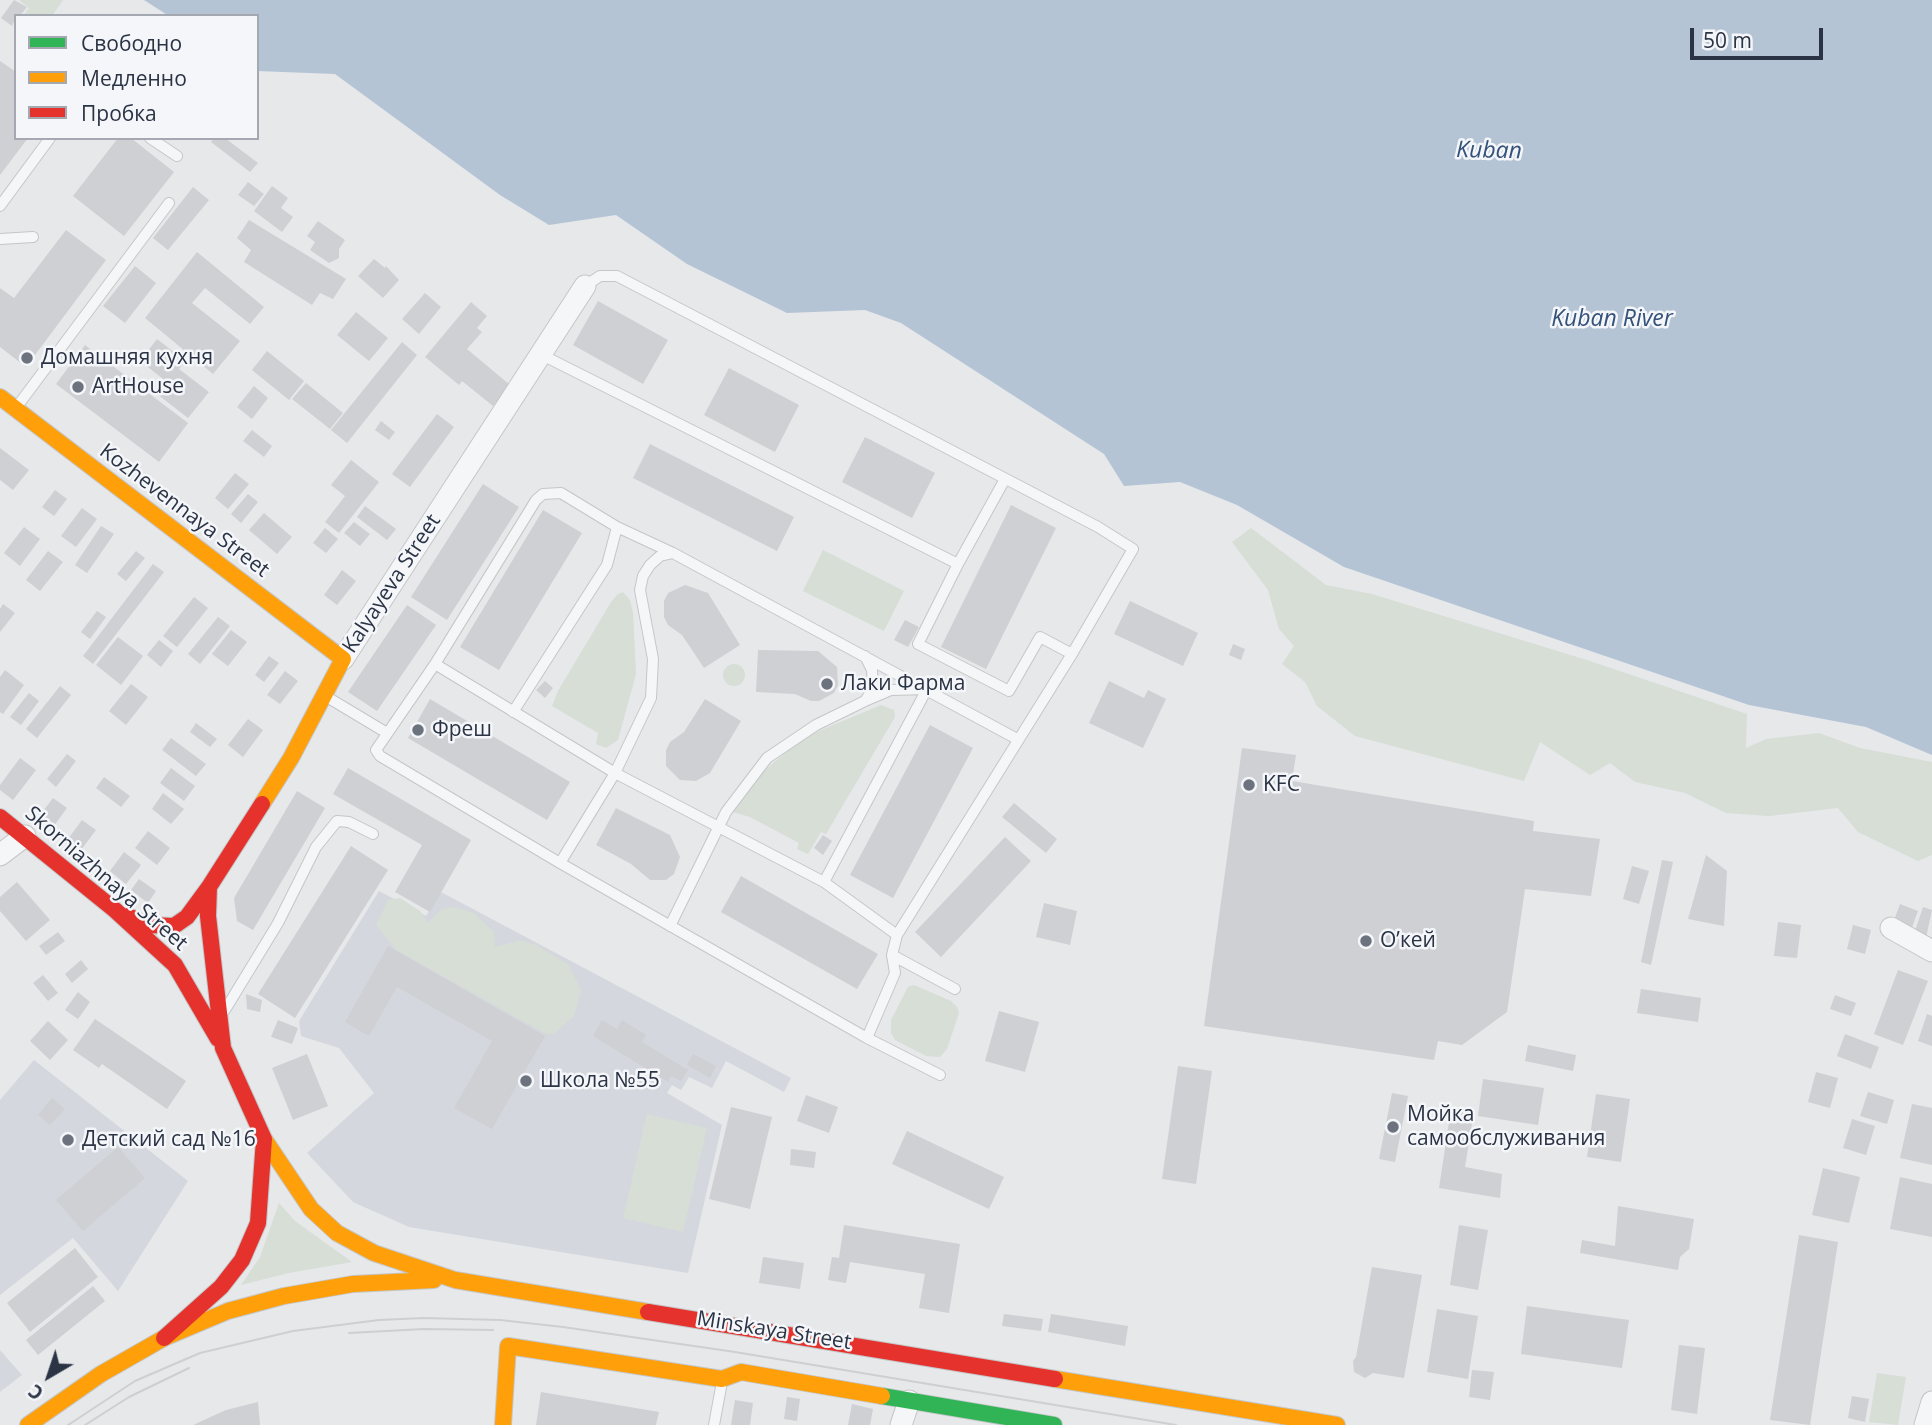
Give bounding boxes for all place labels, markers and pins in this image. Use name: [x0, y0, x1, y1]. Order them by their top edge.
place label: Домашняя кухня: [41, 345, 213, 371]
marker: Домашняя кухня: [19, 350, 35, 366]
place label: ArtHouse: [92, 374, 184, 400]
marker: ArtHouse: [70, 379, 86, 395]
place label: Лаки Фарма: [841, 671, 965, 697]
marker: Лаки Фарма: [819, 676, 835, 692]
place label: Фреш: [432, 717, 492, 743]
marker: Фреш: [410, 722, 426, 738]
place label: KFC: [1263, 772, 1300, 798]
marker: KFC: [1241, 777, 1257, 793]
place label: О’кей: [1380, 928, 1436, 954]
marker: О’кей: [1358, 933, 1374, 949]
place label: Школа №55: [540, 1068, 660, 1094]
marker: Школа №55: [518, 1073, 534, 1089]
place label: Мойка самообслуживания: [1407, 1102, 1605, 1152]
marker: Мойка самообслуживания: [1385, 1119, 1401, 1135]
place label: Детский сад №16: [82, 1127, 256, 1153]
marker: Детский сад №16: [60, 1132, 76, 1148]

